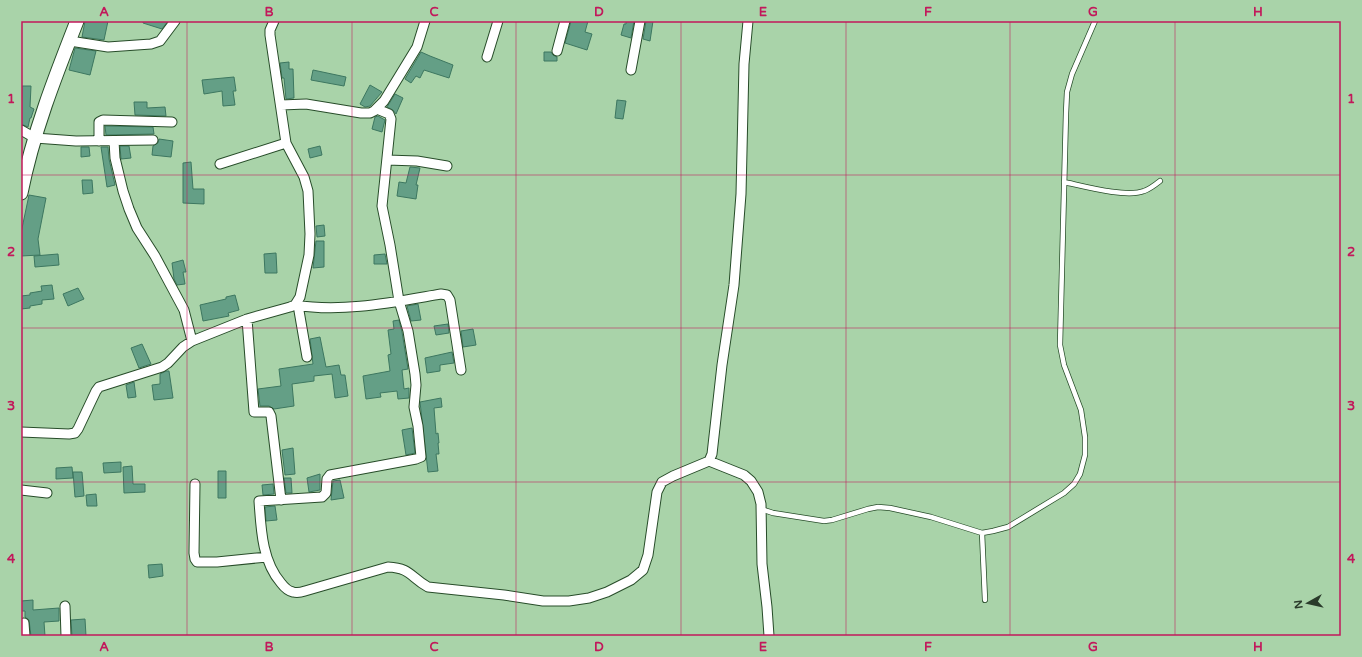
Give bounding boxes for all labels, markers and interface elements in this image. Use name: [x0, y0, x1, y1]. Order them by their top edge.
text: A: [99, 4, 109, 20]
text: B: [264, 4, 274, 20]
text: C: [429, 4, 439, 20]
text: D: [594, 4, 604, 20]
text: E: [759, 4, 767, 20]
text: F: [924, 4, 932, 20]
text: G: [1088, 4, 1098, 20]
text: H: [1253, 4, 1263, 20]
text: 1: [7, 91, 15, 107]
text: 1: [1347, 91, 1355, 107]
text: 2: [7, 244, 15, 260]
text: 2: [1347, 244, 1355, 260]
text: 3: [7, 398, 15, 414]
text: 3: [1347, 398, 1355, 414]
text: 4: [7, 551, 16, 567]
text: 4: [1347, 551, 1356, 567]
north arrow: [1288, 583, 1328, 623]
text: N: [1292, 599, 1306, 610]
text: A: [99, 639, 109, 655]
text: B: [264, 639, 274, 655]
text: C: [429, 639, 439, 655]
text: D: [594, 639, 604, 655]
text: E: [759, 639, 767, 655]
text: F: [924, 639, 932, 655]
text: G: [1088, 639, 1098, 655]
text: H: [1253, 639, 1263, 655]

